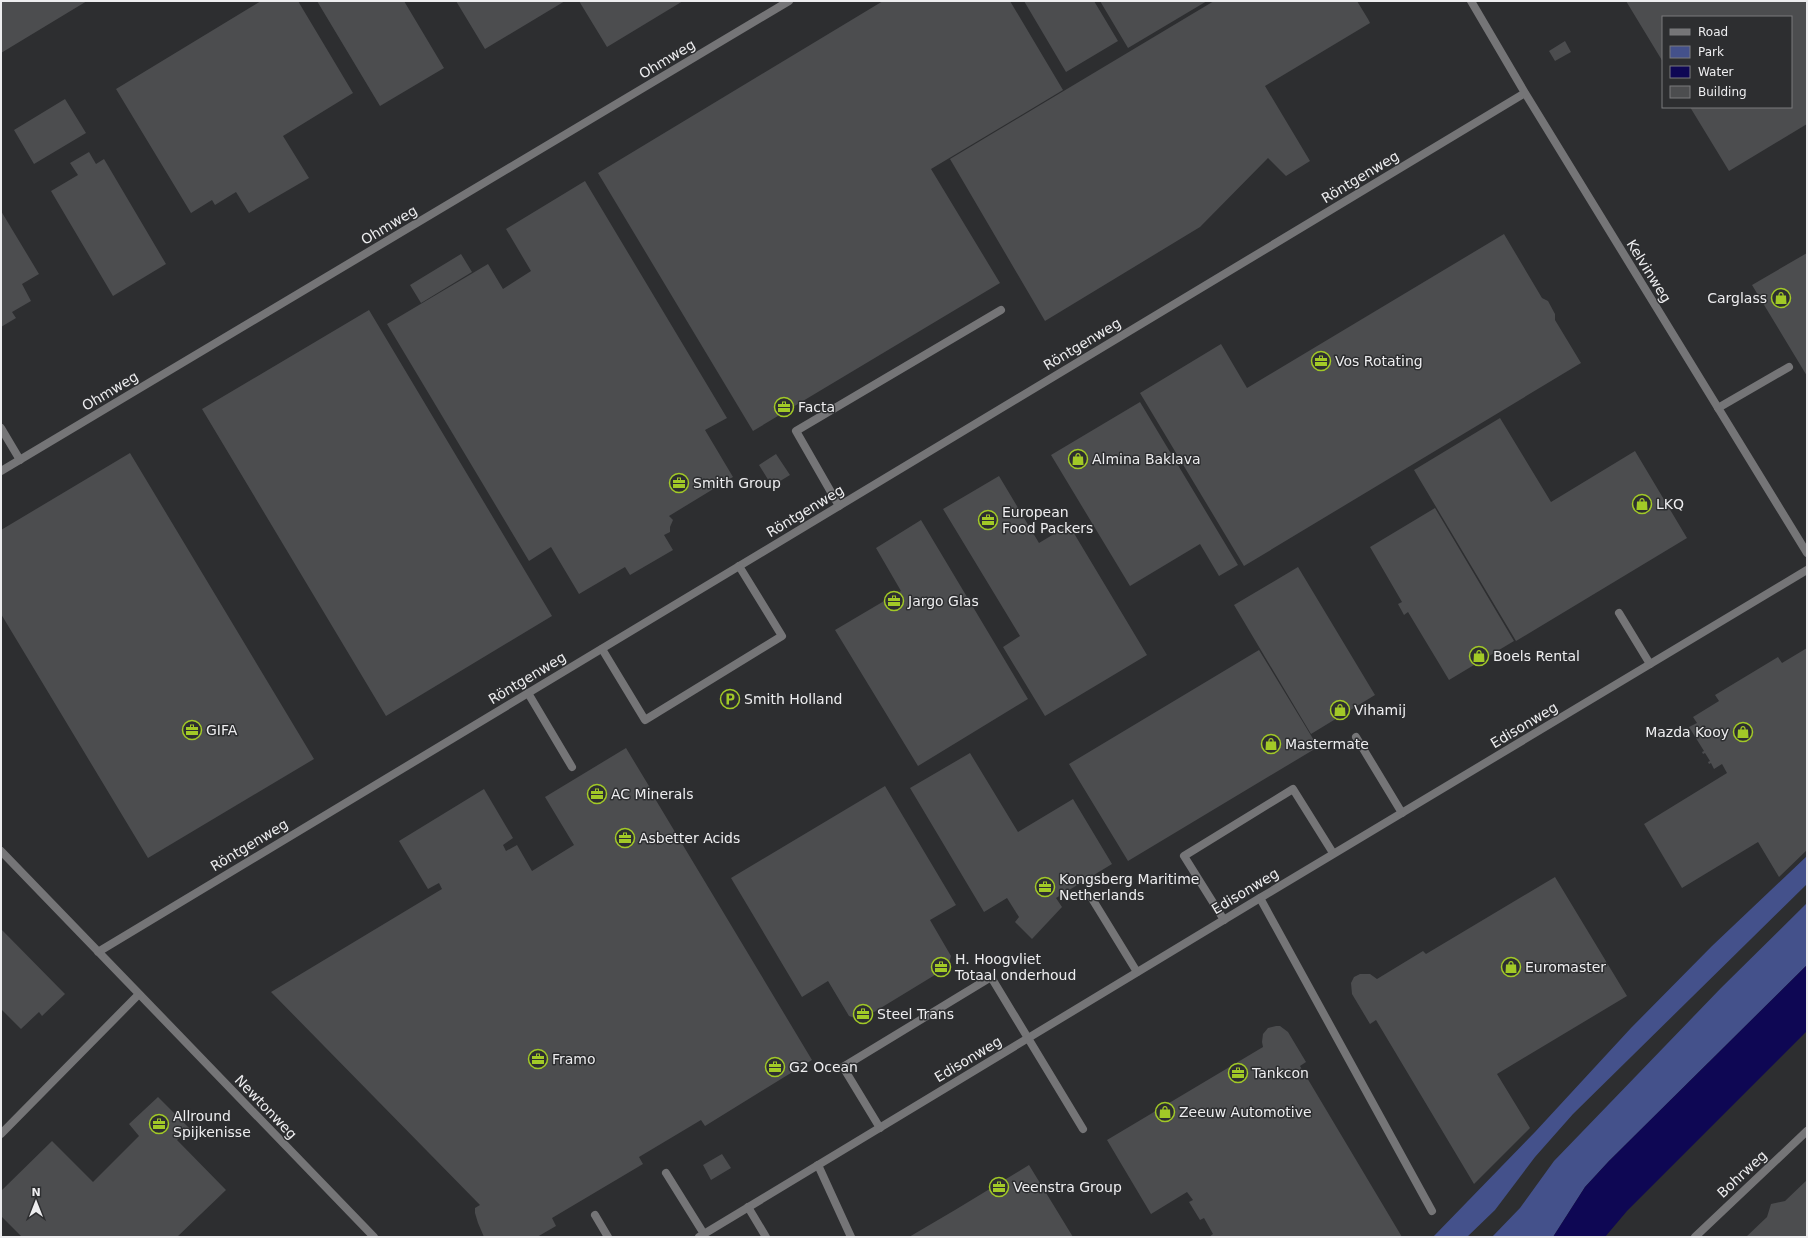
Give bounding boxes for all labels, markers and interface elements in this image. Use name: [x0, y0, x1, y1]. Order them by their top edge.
legend: [1662, 16, 1792, 108]
text: Road: [1698, 25, 1728, 39]
street label: Ohmweg: [636, 36, 698, 82]
text: Park: [1698, 45, 1724, 59]
text: Water: [1698, 65, 1734, 79]
text: Building: [1698, 85, 1747, 99]
street label: Röntgenweg: [1318, 148, 1402, 206]
street label: Ohmweg: [358, 202, 420, 248]
street label: Kelvinweg: [1623, 237, 1675, 305]
shop icon: Carglass: [1770, 287, 1792, 309]
place label: Carglass: [1707, 290, 1767, 306]
street label: Röntgenweg: [1040, 315, 1124, 373]
office icon: Vos Rotating: [1310, 350, 1332, 372]
place label: Vos Rotating: [1335, 353, 1423, 369]
street label: Ohmweg: [79, 368, 141, 414]
office icon: Facta: [773, 396, 795, 418]
place label: Facta: [798, 399, 835, 415]
shop icon: Almina Baklava: [1067, 448, 1089, 470]
place label: Almina Baklava: [1092, 451, 1201, 467]
office icon: Smith Group: [668, 472, 690, 494]
place label: Smith Group: [693, 475, 781, 491]
street label: Röntgenweg: [763, 482, 847, 540]
shop icon: LKQ: [1631, 493, 1653, 515]
place label: LKQ: [1656, 496, 1684, 512]
place label: European Food Packers: [1002, 504, 1093, 536]
office icon: European Food Packers: [977, 509, 999, 531]
office icon: Jargo Glas: [883, 590, 905, 612]
place label: Jargo Glas: [907, 593, 979, 609]
shop icon: Boels Rental: [1468, 645, 1490, 667]
place label: Boels Rental: [1493, 648, 1580, 664]
street label: Röntgenweg: [485, 649, 569, 707]
parking icon: Smith Holland: [719, 688, 741, 710]
place label: Smith Holland: [744, 691, 842, 707]
shop icon: Vihamij: [1329, 699, 1351, 721]
street label: Edisonweg: [1488, 699, 1560, 751]
place label: Vihamij: [1354, 702, 1406, 718]
office icon: GIFA: [181, 719, 203, 741]
shop icon: Mazda Kooy: [1732, 721, 1754, 743]
place label: GIFA: [206, 722, 238, 738]
place label: Mazda Kooy: [1645, 724, 1729, 740]
shop icon: Mastermate: [1260, 733, 1282, 755]
place label: Mastermate: [1285, 736, 1369, 752]
office icon: AC Minerals: [586, 783, 608, 805]
place label: AC Minerals: [611, 786, 694, 802]
street label: Röntgenweg: [207, 816, 291, 874]
office icon: Asbetter Acids: [614, 827, 636, 849]
place label: Asbetter Acids: [639, 830, 740, 846]
street label: Edisonweg: [1209, 865, 1281, 917]
place label: Kongsberg Maritime Netherlands: [1059, 871, 1199, 903]
office icon: Kongsberg Maritime Netherlands: [1034, 876, 1056, 898]
place label: H. Hoogvliet Totaal onderhoud: [954, 951, 1076, 983]
office icon: H. Hoogvliet Totaal onderhoud: [930, 956, 952, 978]
shop icon: Euromaster: [1500, 956, 1522, 978]
place label: Euromaster: [1525, 959, 1606, 975]
office icon: Steel Trans: [852, 1003, 874, 1025]
place label: Steel Trans: [877, 1006, 954, 1022]
street label: Edisonweg: [932, 1033, 1004, 1085]
office icon: Framo: [527, 1048, 549, 1070]
place label: Framo: [552, 1051, 596, 1067]
office icon: G2 Ocean: [764, 1056, 786, 1078]
place label: G2 Ocean: [789, 1059, 858, 1075]
office icon: Tankcon: [1227, 1062, 1249, 1084]
place label: Tankcon: [1251, 1065, 1309, 1081]
street label: Newtonweg: [232, 1072, 300, 1142]
shop icon: Zeeuw Automotive: [1154, 1101, 1176, 1123]
place label: Zeeuw Automotive: [1179, 1104, 1312, 1120]
place label: Allround Spijkenisse: [173, 1108, 251, 1140]
office icon: Allround Spijkenisse: [148, 1113, 170, 1135]
street label: Bohrweg: [1714, 1147, 1770, 1201]
office icon: Veenstra Group: [988, 1176, 1010, 1198]
place label: Veenstra Group: [1013, 1179, 1122, 1195]
north arrow: [16, 1182, 56, 1222]
text: N: [31, 1186, 41, 1199]

